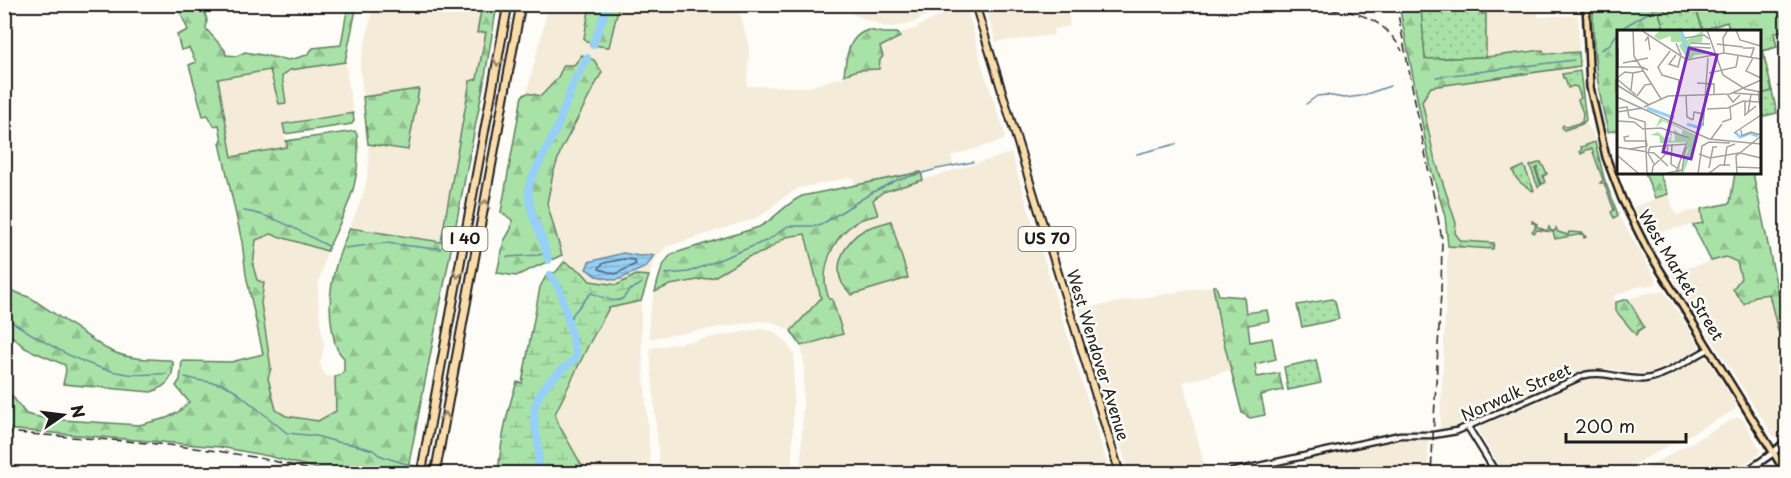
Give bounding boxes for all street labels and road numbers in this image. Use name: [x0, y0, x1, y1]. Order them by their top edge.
street label: West Market Street: [1633, 204, 1731, 345]
road number: I 40: [442, 227, 488, 251]
road number: US 70: [1018, 227, 1076, 251]
street label: West Wendover Avenue: [1061, 266, 1137, 444]
street label: Norwalk Street: [1457, 356, 1575, 426]

